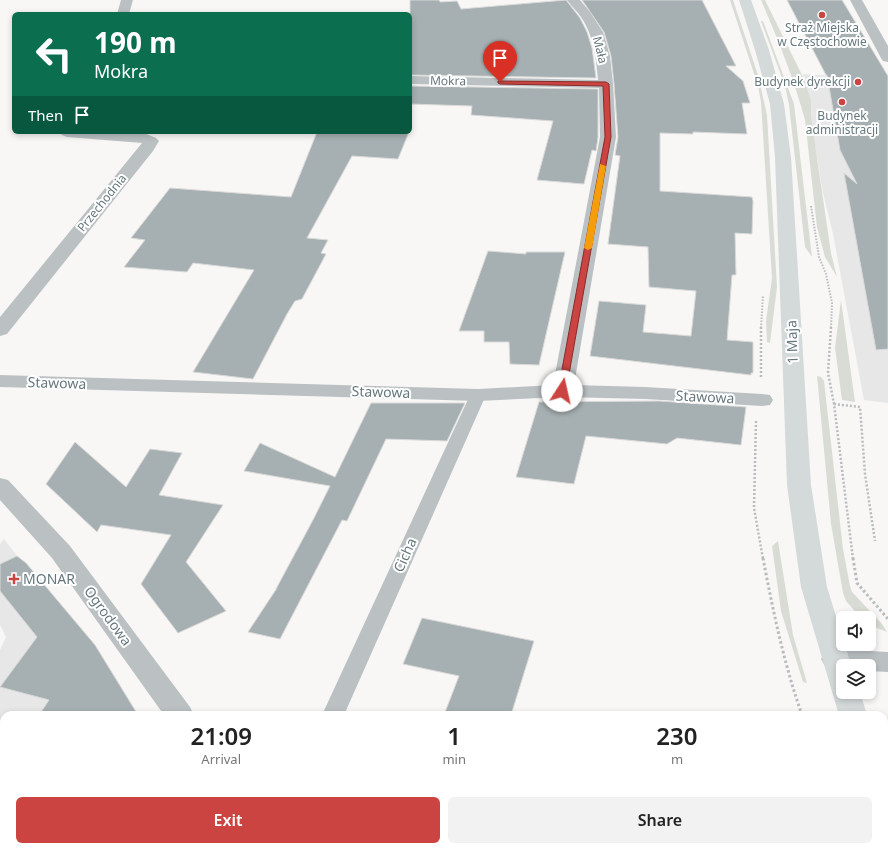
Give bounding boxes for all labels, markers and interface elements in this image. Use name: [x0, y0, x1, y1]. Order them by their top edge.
marker: Straż Miejska w Częstochowie: [817, 10, 827, 20]
place label: Straż Miejska w Częstochowie: [777, 19, 867, 50]
text: 190 m: [94, 23, 177, 61]
icon: left: [28, 28, 80, 80]
street label: Mała: [589, 35, 612, 65]
pin: [483, 41, 517, 82]
icon: arrive: [489, 47, 511, 69]
text: Mokra: [94, 59, 148, 83]
street label: Mokra: [430, 72, 466, 89]
place label: Budynek dyrekcji: [754, 73, 850, 90]
marker: Budynek dyrekcji: [853, 77, 863, 87]
marker: Budynek administracji: [837, 97, 847, 107]
icon: arrive: [71, 104, 93, 126]
text: Then: [28, 105, 63, 125]
place label: Budynek administracji: [806, 107, 878, 138]
street label: Przechodnia: [73, 170, 130, 235]
street label: 1 Maja: [781, 320, 802, 364]
position arrow: [541, 370, 583, 412]
street label: Stawowa: [27, 372, 87, 393]
street label: Stawowa: [351, 381, 411, 402]
street label: Stawowa: [675, 385, 735, 408]
street label: Cicha: [389, 535, 420, 575]
place label: MONAR: [23, 569, 75, 588]
marker: MONAR: [8, 573, 20, 585]
street label: Ogrodowa: [80, 582, 136, 649]
map controls: [836, 611, 876, 699]
button: sound: [836, 611, 876, 651]
button: layers: [836, 659, 876, 699]
text: 21:09: [190, 719, 252, 752]
text: 1: [447, 719, 461, 752]
text: 230: [656, 719, 698, 752]
text: Arrival: [201, 750, 241, 768]
text: min: [442, 750, 466, 768]
text: m: [671, 750, 683, 768]
button: Exit: [16, 797, 440, 843]
button: Share: [448, 797, 872, 843]

